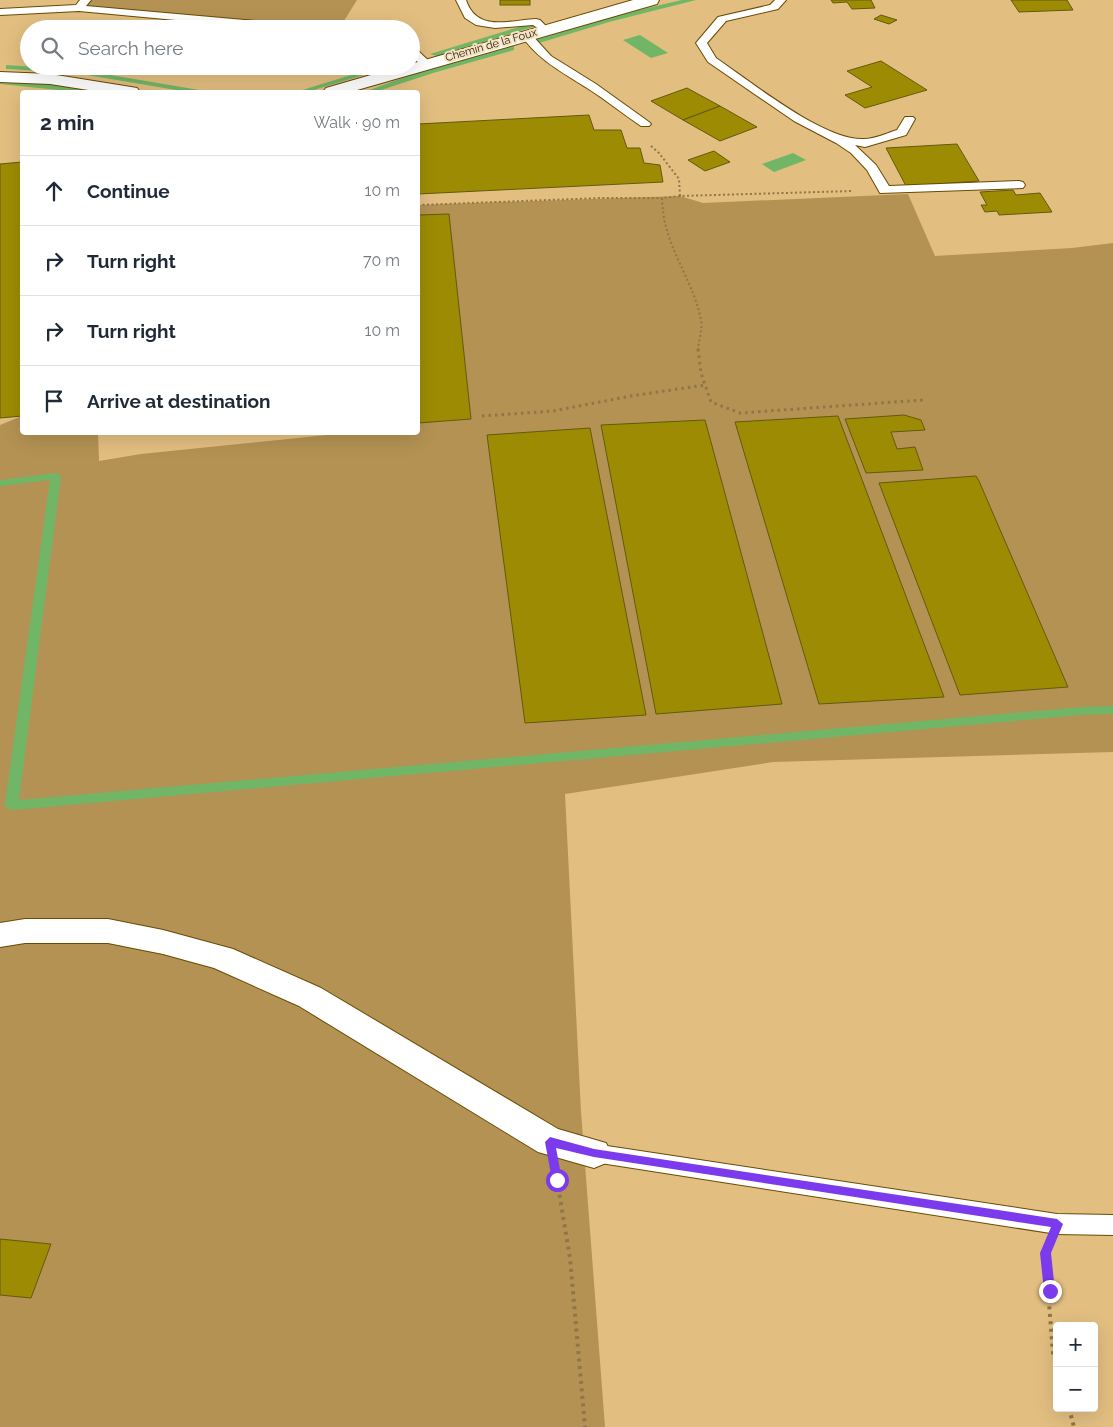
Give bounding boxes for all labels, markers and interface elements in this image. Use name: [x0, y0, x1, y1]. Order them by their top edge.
search box: [20, 20, 420, 75]
street label: Chemin de la Foux: [444, 26, 539, 64]
icon: search: [38, 34, 66, 62]
text: Search here: [78, 37, 184, 59]
text: 2 min: [40, 110, 94, 135]
text: Walk · 90 m: [313, 113, 400, 132]
icon: ahead: [40, 177, 68, 205]
text: Continue: [87, 180, 170, 202]
text: 10 m: [365, 181, 400, 200]
icon: right: [40, 247, 68, 275]
text: Turn right: [87, 250, 176, 272]
text: 70 m: [363, 251, 400, 270]
icon: right: [40, 317, 68, 345]
text: Turn right: [87, 320, 176, 342]
text: 10 m: [365, 321, 400, 340]
icon: arrive: [40, 387, 68, 415]
text: Arrive at destination: [87, 390, 271, 412]
route start: [546, 1169, 569, 1192]
route end: [1039, 1280, 1062, 1303]
map controls: [1053, 1322, 1098, 1412]
button: +: [1053, 1322, 1098, 1367]
button: −: [1053, 1367, 1098, 1412]

